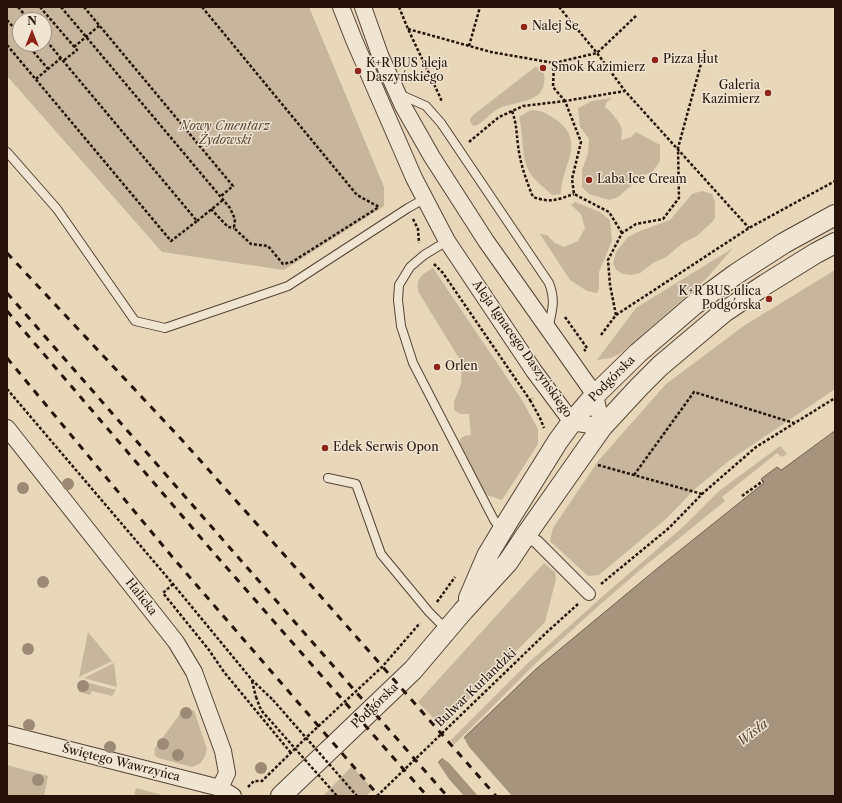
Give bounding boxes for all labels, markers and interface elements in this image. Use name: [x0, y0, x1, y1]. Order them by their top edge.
north arrow: [12, 12, 52, 52]
text: N: [27, 14, 37, 28]
place label: Nalej Se: [532, 20, 579, 34]
marker: Nalej Se: [519, 22, 529, 32]
place label: Pizza Hut: [663, 53, 718, 67]
marker: Pizza Hut: [650, 55, 660, 65]
place label: K+R BUS aleja Daszyńskiego: [366, 57, 447, 85]
place label: Smok Kazimierz: [551, 61, 645, 75]
marker: Smok Kazimierz: [538, 63, 548, 73]
marker: K+R BUS aleja Daszyńskiego: [353, 66, 363, 76]
place label: Galeria Kazimierz: [702, 79, 760, 107]
marker: Galeria Kazimierz: [763, 88, 773, 98]
park label: Nowy Cmentarz Żydowski: [180, 120, 270, 148]
place label: Laba Ice Cream: [597, 173, 687, 187]
marker: Laba Ice Cream: [584, 175, 594, 185]
street label: Aleja Ignacego Daszyńskiego: [469, 278, 575, 420]
place label: K+R BUS ulica Podgórska: [679, 285, 761, 313]
marker: K+R BUS ulica Podgórska: [764, 294, 774, 304]
street label: Podgórska: [586, 353, 638, 405]
place label: Orlen: [445, 360, 478, 374]
marker: Orlen: [432, 362, 442, 372]
place label: Edek Serwis Opon: [333, 441, 439, 455]
marker: Edek Serwis Opon: [320, 443, 330, 453]
street label: Halicka: [122, 576, 160, 618]
street label: Bulwar Kurlandzki: [433, 646, 519, 730]
street label: Podgórska: [349, 680, 401, 732]
water label: Wisła: [735, 716, 771, 750]
street label: Świętego Wawrzyńca: [61, 741, 181, 785]

